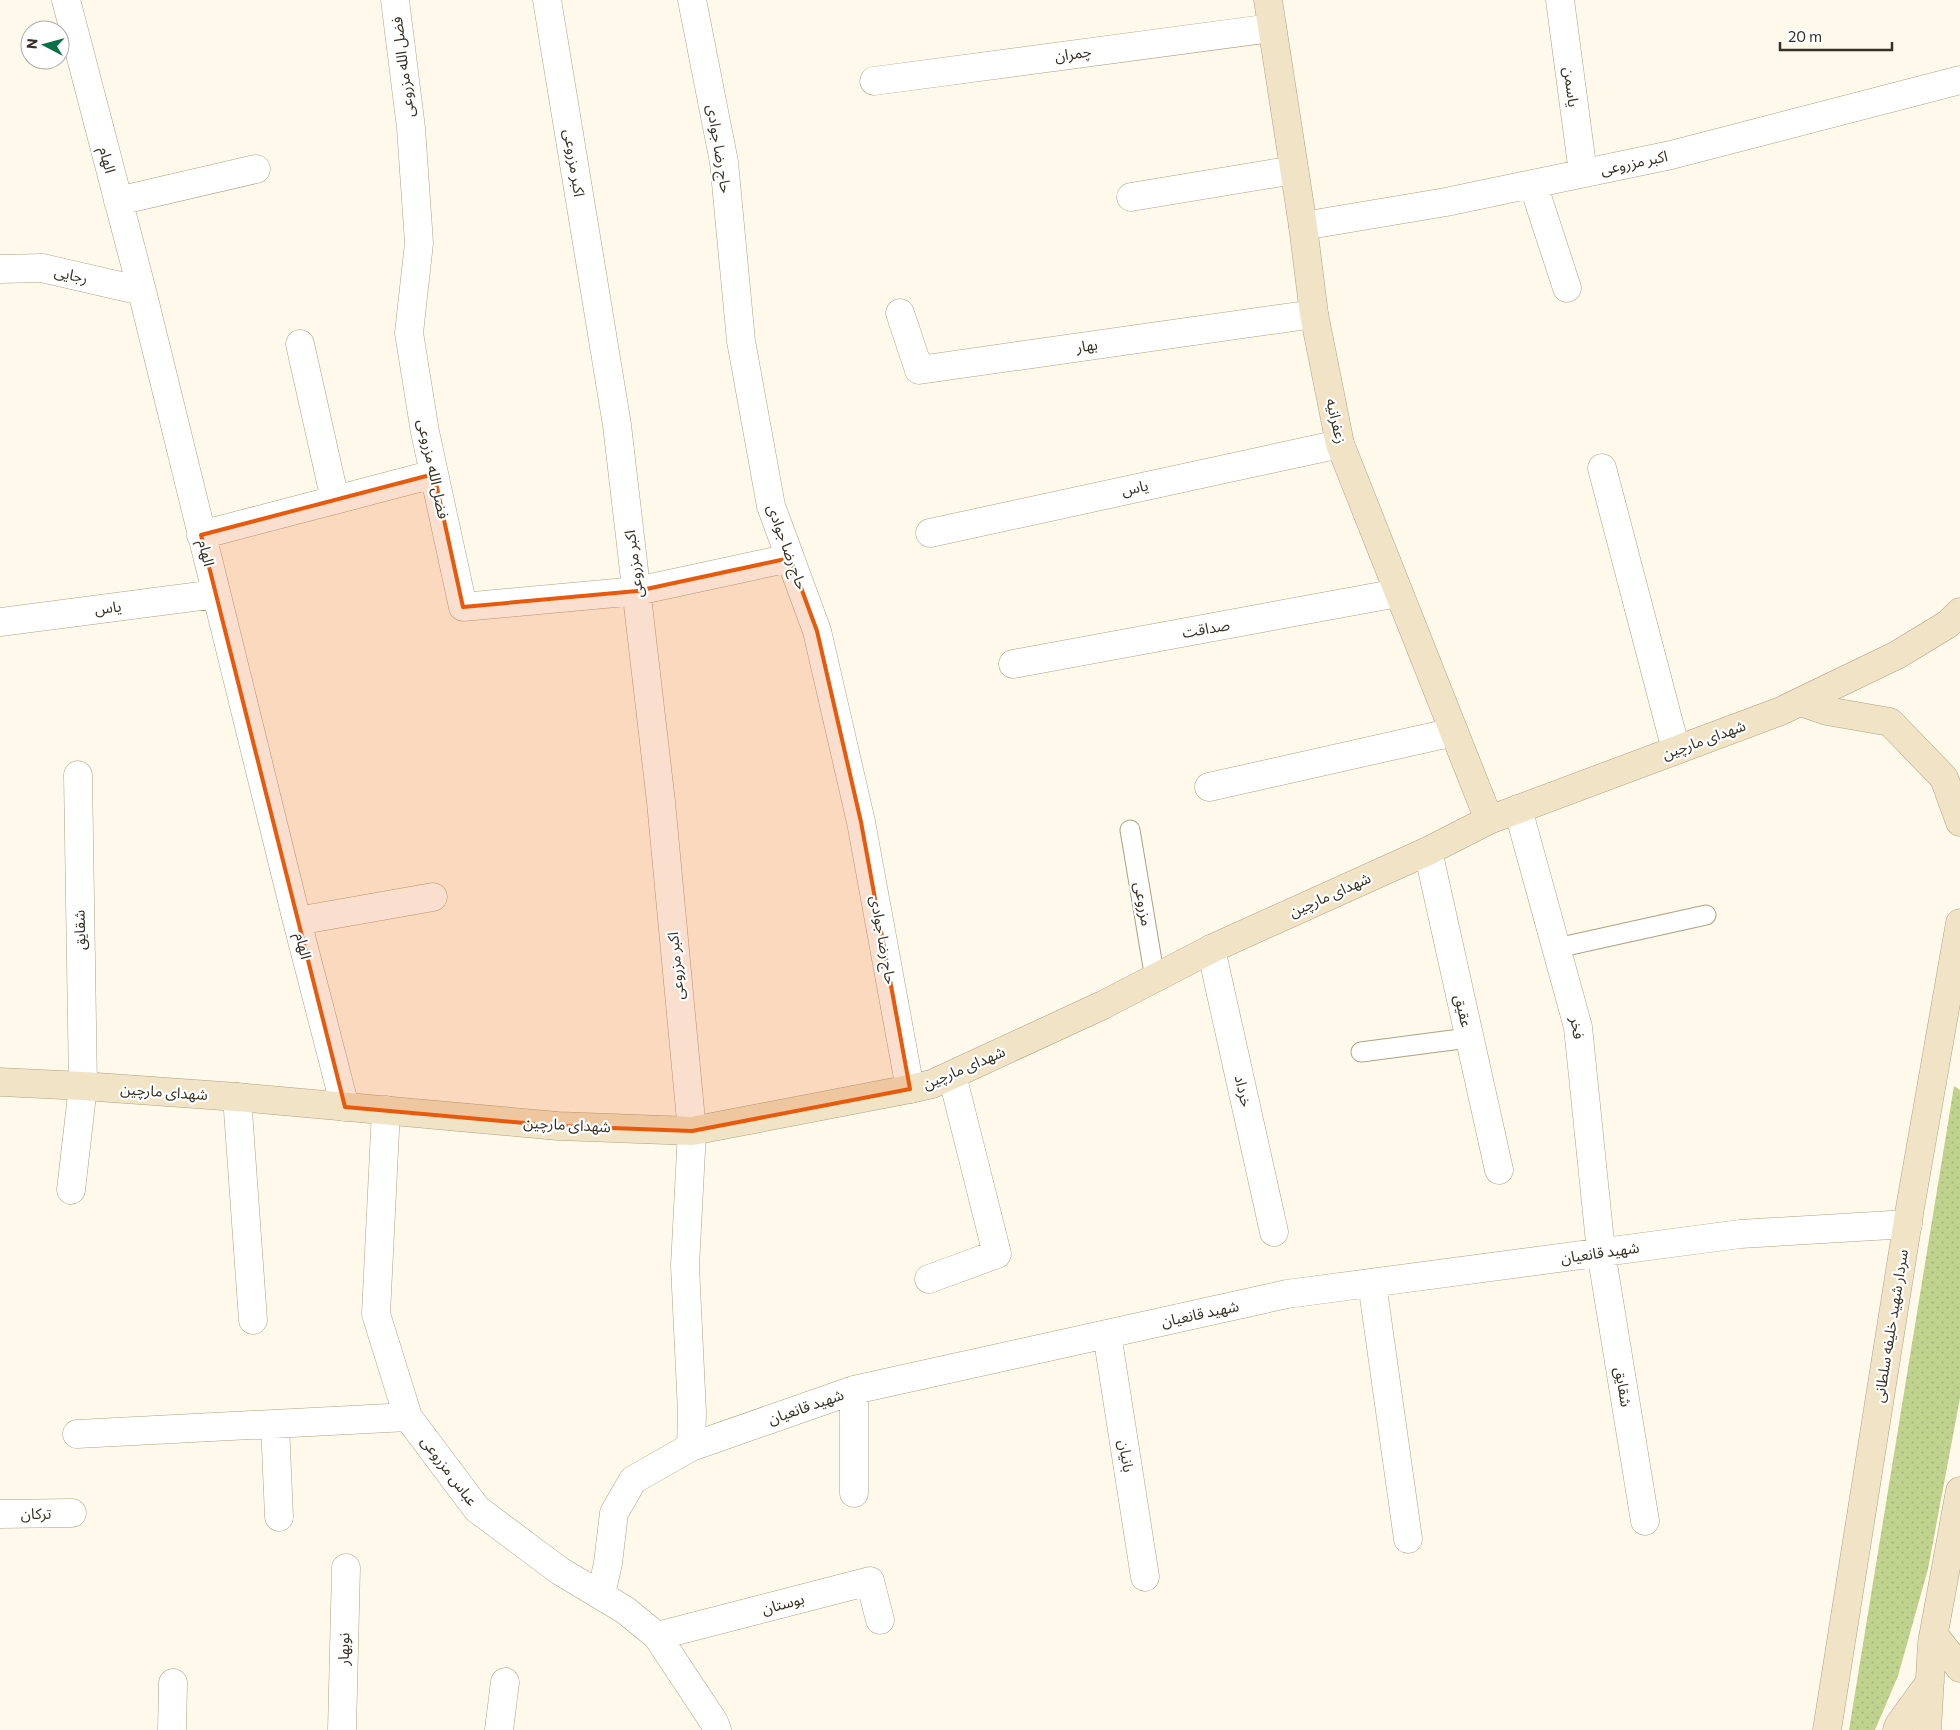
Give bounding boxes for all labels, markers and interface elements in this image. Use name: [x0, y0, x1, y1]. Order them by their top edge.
street label: فضل الله مزروعی: [387, 15, 418, 119]
north arrow: [20, 20, 70, 70]
scale bar: [1780, 20, 1892, 52]
text: 20 m: [1788, 27, 1822, 45]
text: N: [23, 37, 41, 50]
street label: چمران: [1053, 42, 1093, 67]
street label: یاسمن: [1560, 66, 1583, 108]
street label: حاج رضا جوادی: [700, 103, 736, 195]
street label: اکبر مزروعی: [560, 128, 589, 198]
street label: الهام: [93, 145, 120, 176]
street label: اکبر مزروعی: [1599, 146, 1669, 179]
street label: رجایی: [53, 261, 90, 288]
street label: بهار: [1074, 335, 1099, 357]
street label: زعفرانیه: [1322, 396, 1351, 446]
street label: فضل الله مزروعی: [414, 417, 453, 521]
street label: یاس: [1120, 475, 1150, 500]
street label: حاج رضا جوادی: [760, 502, 812, 593]
street label: اکبر مزروعی: [620, 529, 647, 599]
street label: الهام: [192, 538, 219, 569]
street label: یاس: [93, 596, 122, 619]
street label: صداقت: [1181, 615, 1231, 641]
street label: شهدای مارچین: [1659, 716, 1749, 764]
street label: شهدای مارچین: [1286, 868, 1374, 922]
street label: مزروعی: [1130, 880, 1157, 928]
street label: حاج رضا جوادی: [863, 894, 901, 986]
street label: شقایق: [70, 910, 90, 950]
street label: الهام: [289, 931, 316, 962]
street label: اکبر مزروعی: [663, 931, 688, 1001]
street label: عقیق: [1450, 993, 1476, 1030]
street label: فخر: [1566, 1014, 1589, 1041]
street label: شهدای مارچین: [920, 1042, 1009, 1094]
street label: خرداد: [1231, 1073, 1256, 1109]
street label: شهدای مارچین: [120, 1079, 209, 1105]
street label: شهدای مارچین: [523, 1113, 612, 1137]
street label: شهید قانعیان: [1560, 1238, 1641, 1267]
street label: سردار شهید خلیفه سلطانی: [1869, 1248, 1912, 1404]
street label: شهید قانعیان: [1159, 1296, 1241, 1331]
street label: شقایق: [1610, 1366, 1636, 1409]
street label: شهید قانعیان: [765, 1385, 846, 1428]
street label: عباس مزروعی: [417, 1432, 482, 1510]
street label: بانیان: [1115, 1438, 1138, 1474]
street label: ترکان: [20, 1504, 51, 1523]
street label: بوستان: [760, 1589, 806, 1618]
street label: نوبهار: [334, 1633, 353, 1666]

